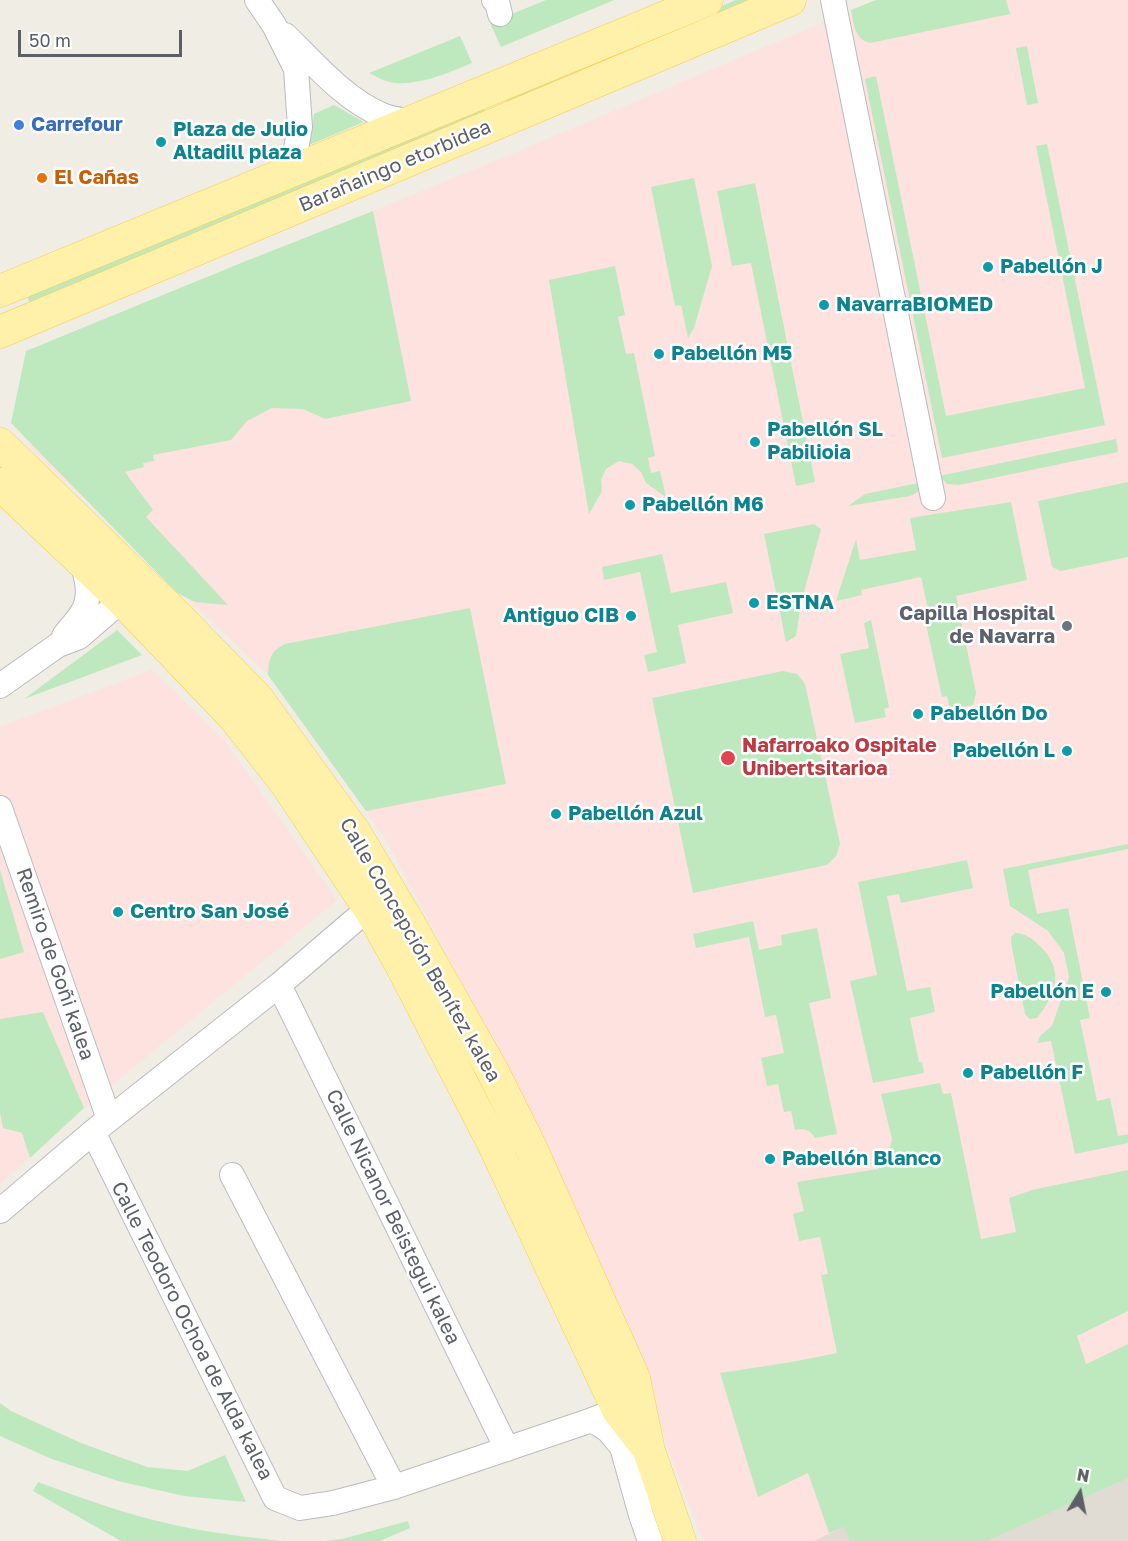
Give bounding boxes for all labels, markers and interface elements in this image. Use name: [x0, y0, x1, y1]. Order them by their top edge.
scale bar: [21, 18, 184, 56]
text: 50 m: [29, 29, 71, 51]
place label: Carrefour: [31, 113, 123, 137]
street label: Barañaingo etorbidea: [295, 115, 495, 217]
marker: Carrefour: [12, 118, 26, 132]
place label: Plaza de Julio Altadill plaza: [173, 118, 308, 165]
marker: Plaza de Julio Altadill plaza: [154, 135, 168, 149]
place label: El Cañas: [54, 166, 139, 190]
marker: El Cañas: [35, 171, 49, 185]
place label: Pabellón J: [1000, 255, 1103, 279]
marker: Pabellón J: [981, 260, 995, 274]
place label: NavarraBIOMED: [836, 293, 993, 317]
marker: NavarraBIOMED: [817, 298, 831, 312]
place label: Pabellón M5: [671, 342, 792, 366]
marker: Pabellón M5: [652, 347, 666, 361]
place label: Pabellón SL Pabilioia: [767, 418, 883, 465]
marker: Pabellón SL Pabilioia: [748, 435, 762, 449]
place label: Pabellón M6: [642, 493, 764, 517]
marker: Pabellón M6: [623, 498, 637, 512]
place label: ESTNA: [766, 591, 834, 615]
marker: ESTNA: [747, 596, 761, 610]
place label: Capilla Hospital de Navarra: [899, 602, 1055, 649]
place label: Antiguo CIB: [503, 604, 619, 628]
marker: Antiguo CIB: [624, 609, 638, 623]
marker: Capilla Hospital de Navarra: [1060, 619, 1074, 633]
place label: Pabellón Do: [930, 702, 1047, 726]
marker: Pabellón Do: [911, 707, 925, 721]
place label: Nafarroako Ospitale Unibertsitarioa: [742, 734, 937, 781]
place label: Pabellón L: [952, 739, 1055, 763]
marker: Pabellón L: [1060, 744, 1074, 758]
marker: Nafarroako Ospitale Unibertsitarioa: [719, 749, 737, 767]
place label: Pabellón Azul: [568, 802, 703, 826]
marker: Pabellón Azul: [549, 807, 563, 821]
street label: Calle Concepción Benítez kalea: [334, 814, 506, 1086]
street label: Remiro de Goñi kalea: [11, 865, 99, 1063]
place label: Centro San José: [130, 900, 289, 924]
marker: Centro San José: [111, 905, 125, 919]
place label: Pabellón E: [990, 980, 1094, 1004]
marker: Pabellón E: [1099, 985, 1113, 999]
place label: Pabellón F: [980, 1061, 1083, 1085]
marker: Pabellón F: [961, 1066, 975, 1080]
street label: Calle Nicanor Beistegui kalea: [321, 1086, 465, 1348]
place label: Pabellón Blanco: [782, 1147, 941, 1171]
marker: Pabellón Blanco: [763, 1152, 777, 1166]
street label: Calle Teodoro Ochoa de Alda kalea: [106, 1178, 278, 1484]
north arrow: [1050, 1463, 1110, 1523]
text: N: [1075, 1464, 1091, 1486]

